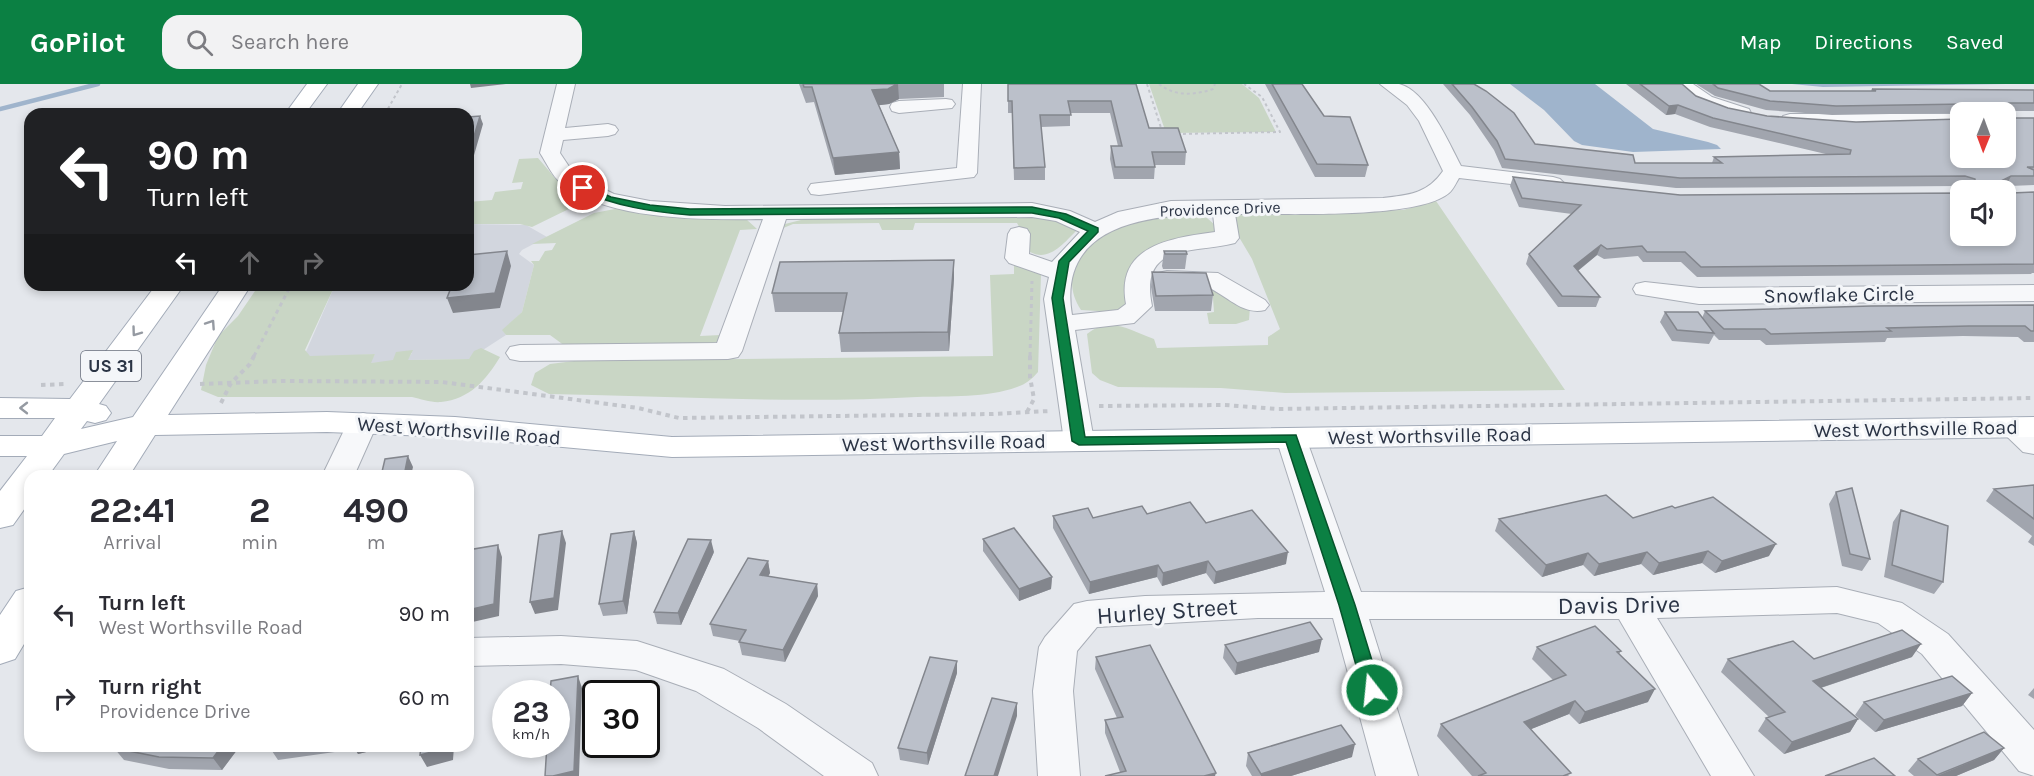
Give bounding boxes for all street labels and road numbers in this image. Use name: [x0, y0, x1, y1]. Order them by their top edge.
street label: Providence Drive: [1159, 197, 1281, 221]
street label: Snowflake Circle: [1763, 282, 1915, 308]
road number: US 31: [81, 351, 141, 381]
street label: West Worthsville Road: [356, 412, 562, 450]
street label: West Worthsville Road: [1814, 416, 2018, 442]
street label: West Worthsville Road: [1328, 423, 1532, 449]
street label: West Worthsville Road: [842, 430, 1046, 456]
street label: Davis Drive: [1557, 590, 1681, 620]
street label: Hurley Street: [1096, 592, 1238, 630]

